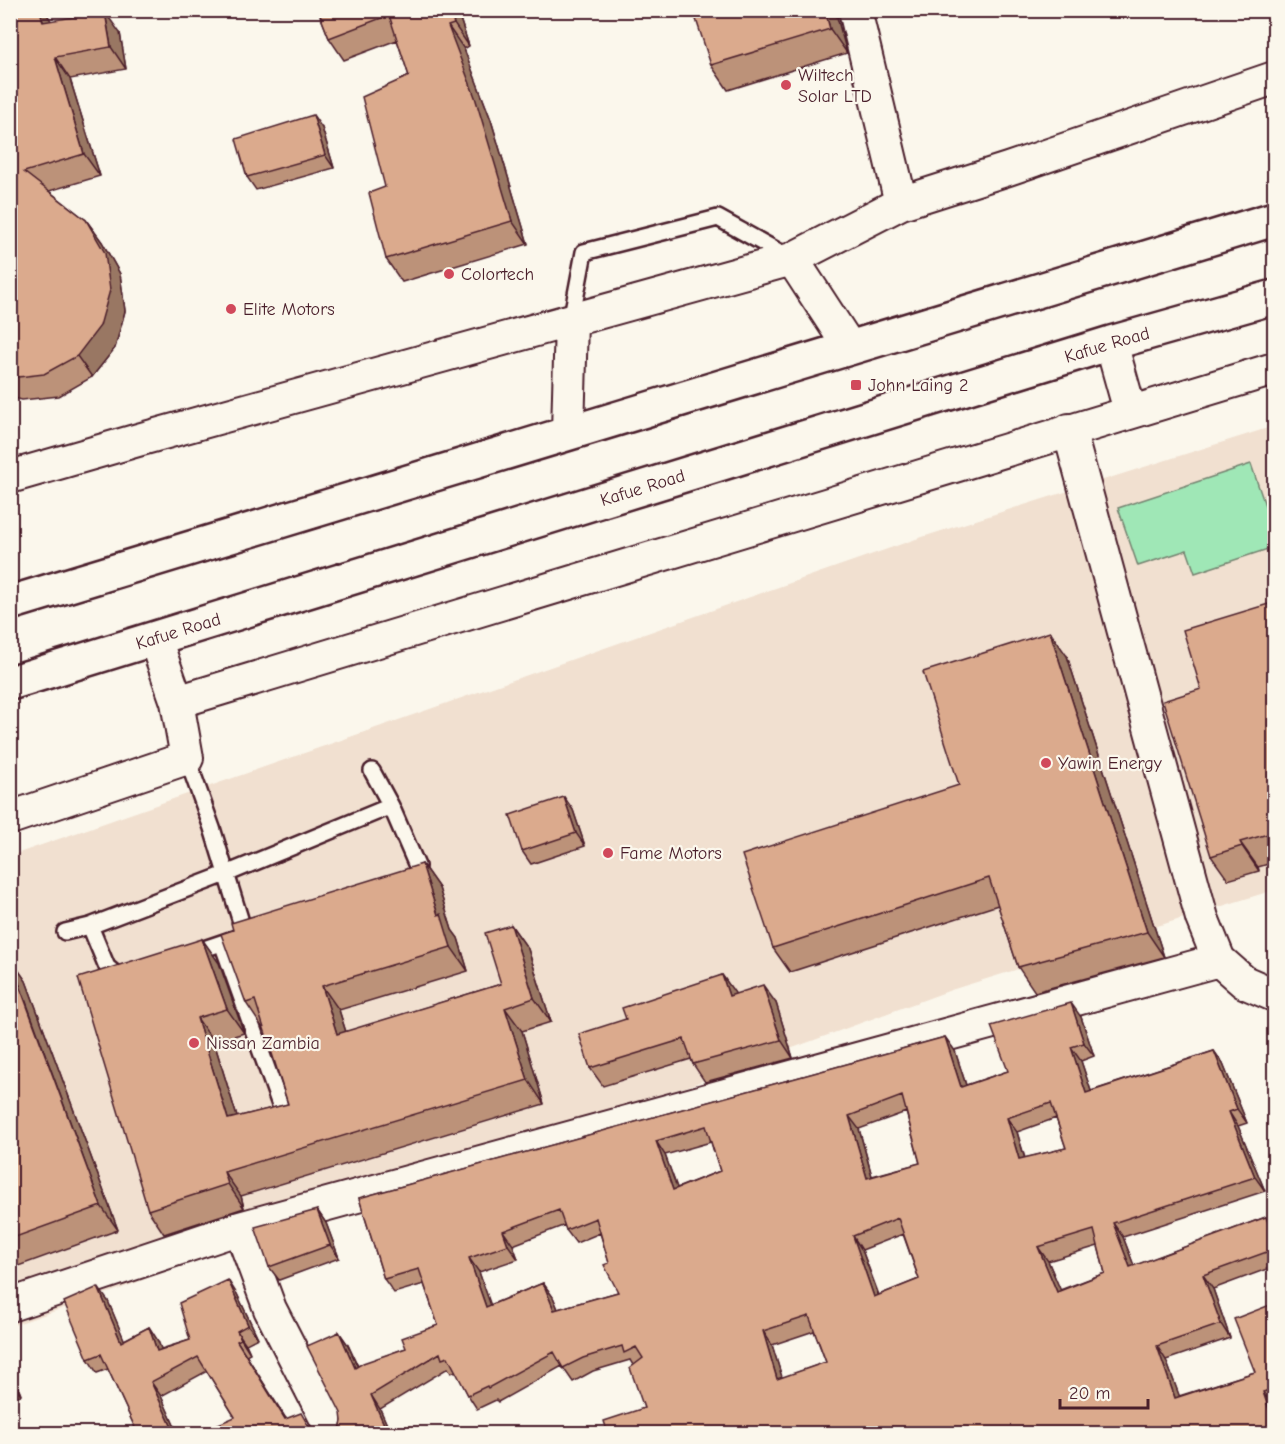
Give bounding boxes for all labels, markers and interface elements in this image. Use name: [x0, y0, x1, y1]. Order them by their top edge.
place label: Wiltech Solar LTD: [798, 65, 872, 107]
marker: Wiltech Solar LTD: [779, 78, 793, 92]
place label: Colortech: [461, 264, 534, 285]
marker: Colortech: [442, 267, 456, 281]
place label: Elite Motors: [243, 299, 335, 320]
marker: Elite Motors: [224, 302, 238, 316]
street label: Kafue Road: [1062, 322, 1152, 367]
place label: John Laing 2: [868, 375, 968, 396]
marker: John Laing 2: [849, 378, 863, 392]
street label: Kafue Road: [598, 465, 687, 511]
street label: Kafue Road: [133, 608, 223, 654]
place label: Yawin Energy: [1058, 753, 1163, 774]
marker: Yawin Energy: [1039, 756, 1053, 770]
place label: Fame Motors: [620, 843, 722, 864]
marker: Fame Motors: [601, 846, 615, 860]
place label: Nissan Zambia: [206, 1033, 320, 1054]
marker: Nissan Zambia: [187, 1036, 201, 1050]
scale bar: [1060, 1372, 1148, 1410]
text: 20 m: [1069, 1383, 1110, 1404]

